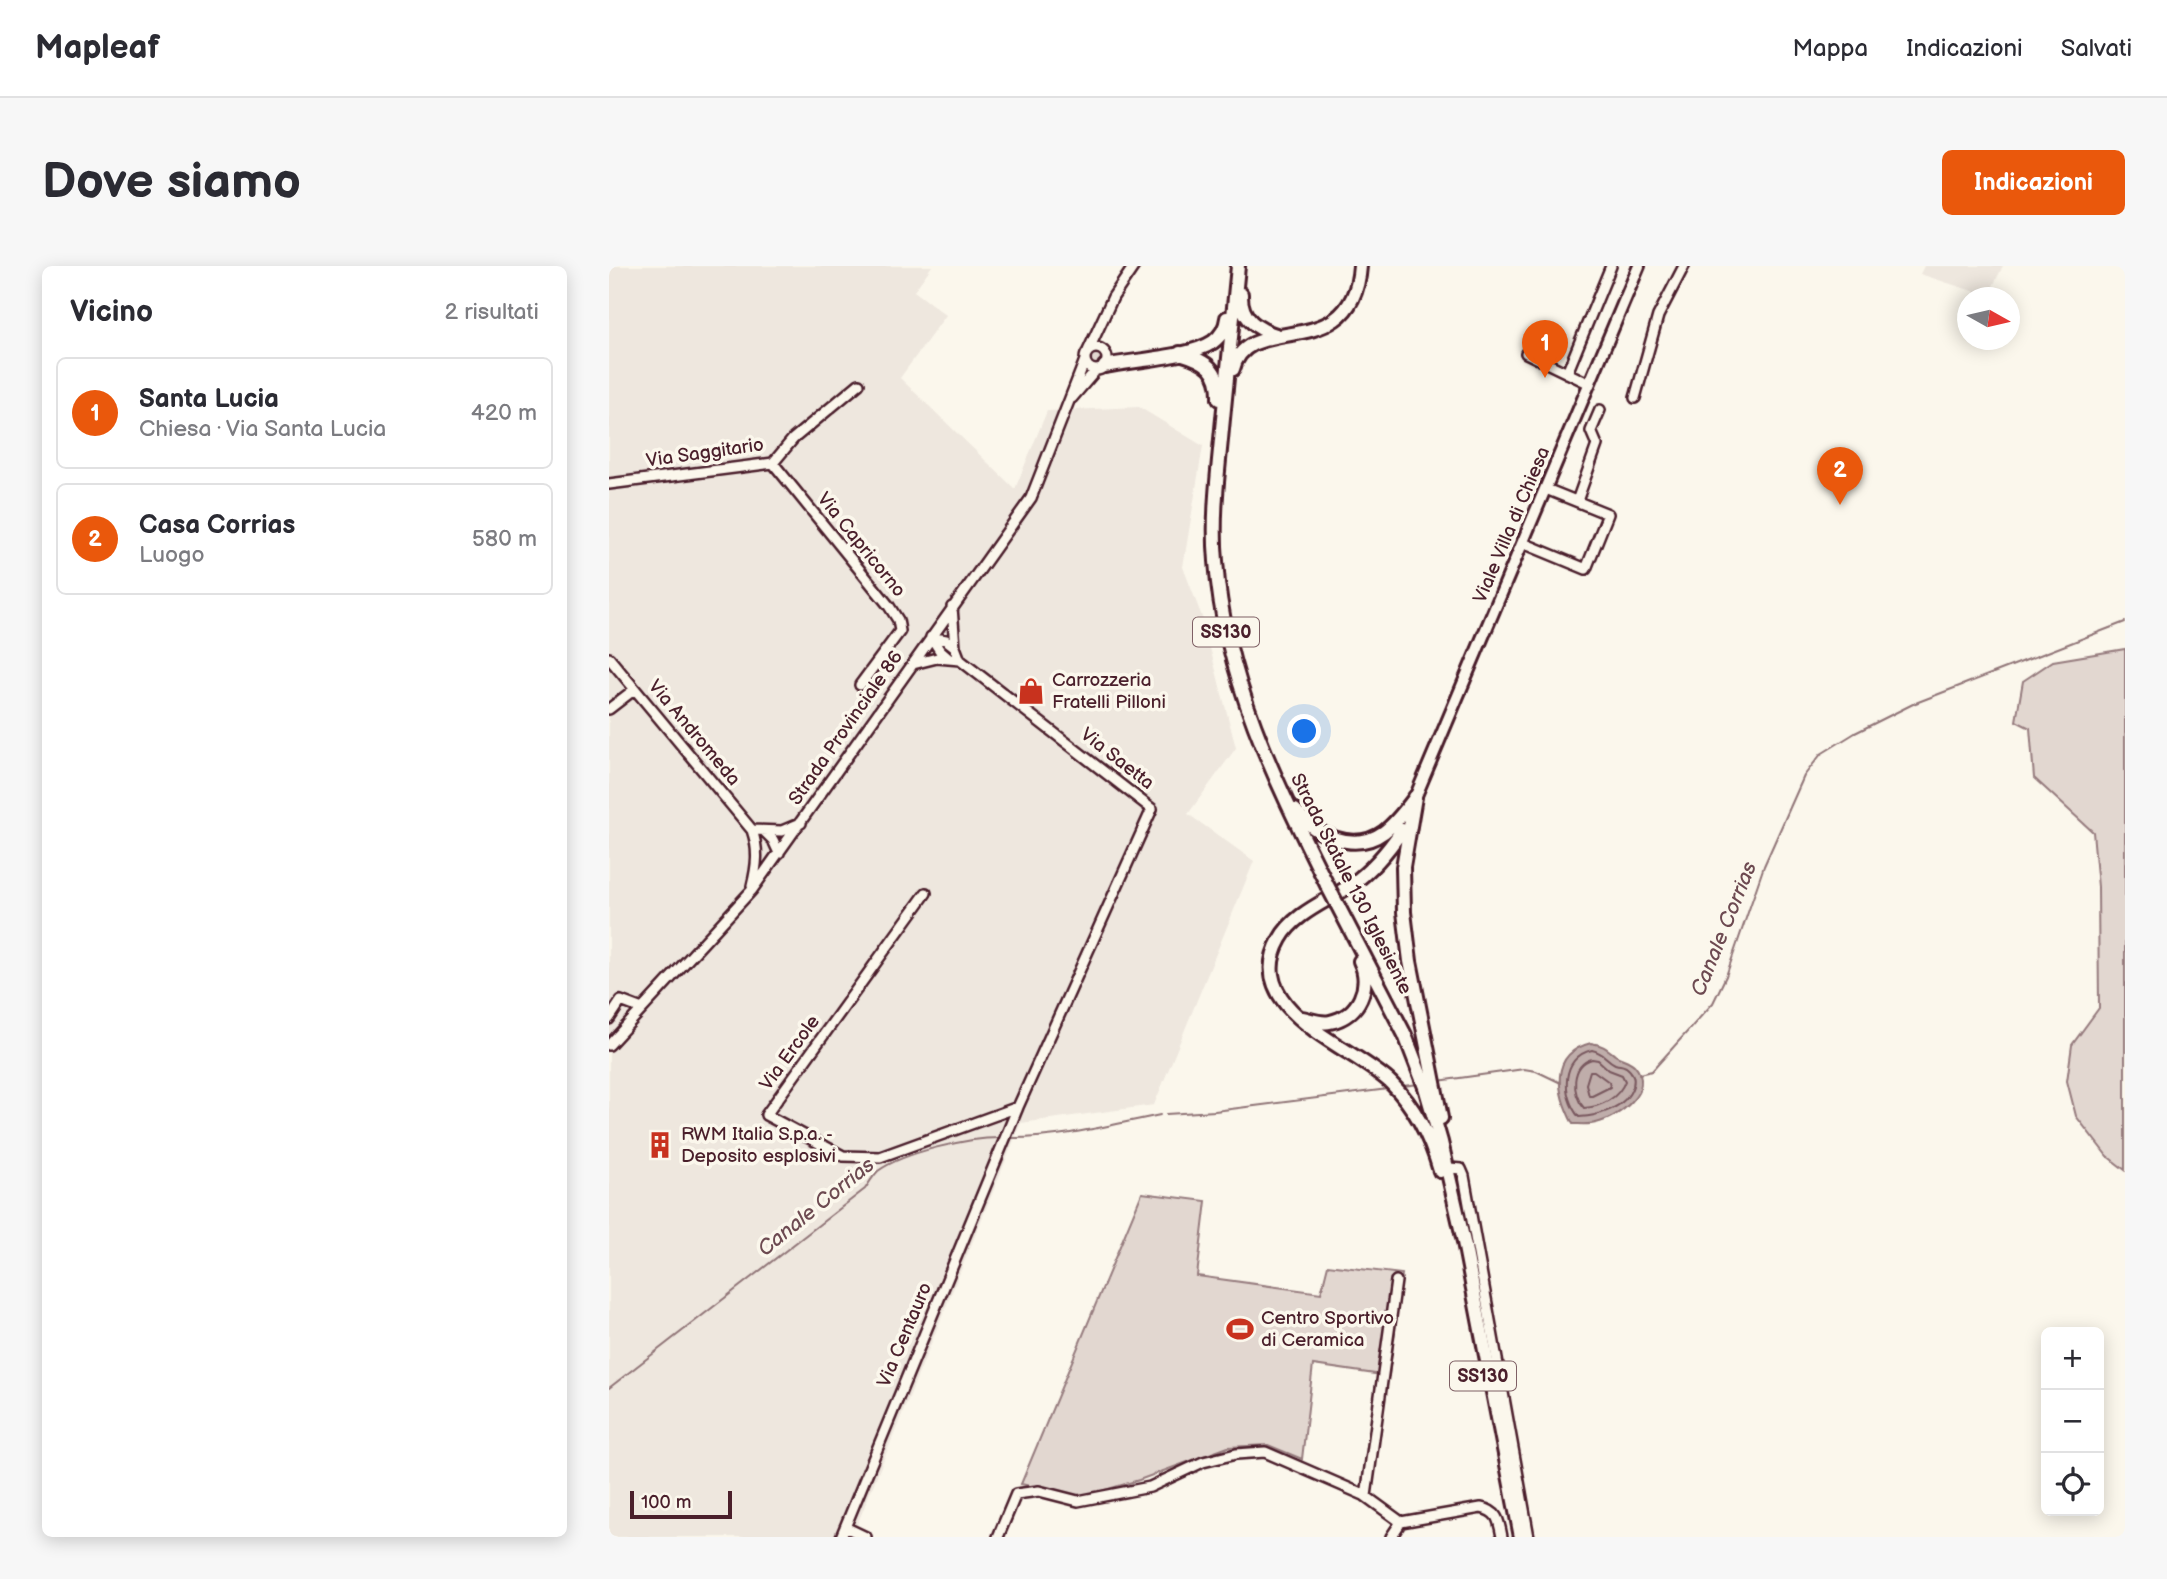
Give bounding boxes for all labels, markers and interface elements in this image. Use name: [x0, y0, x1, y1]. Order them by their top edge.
text: Mapleaf: [35, 28, 160, 68]
text: Mappa: [1792, 34, 1868, 63]
text: Indicazioni: [1906, 34, 2023, 63]
text: Salvati: [2061, 34, 2132, 63]
button: Indicazioni: [1942, 150, 2125, 215]
text: Dove siamo: [42, 153, 301, 212]
north arrow: [1957, 287, 2020, 350]
text: Vicino: [70, 294, 153, 330]
text: 2 risultati: [444, 298, 539, 326]
pin: 1: [1522, 320, 1568, 378]
text: Santa Lucia: [139, 384, 279, 415]
text: 1: [90, 399, 100, 427]
text: 420 m: [471, 399, 537, 427]
text: Chiesa · Via Santa Lucia: [139, 415, 386, 443]
street label: Via Saggitario: [645, 433, 765, 473]
street label: Viale Villa di Chiesa: [1469, 443, 1555, 607]
pin: 2: [1817, 447, 1863, 505]
street label: Via Capricorno: [812, 488, 910, 602]
text: Casa Corrias: [139, 510, 295, 541]
text: 2: [88, 525, 102, 553]
text: 580 m: [472, 525, 537, 553]
text: Luogo: [139, 541, 204, 569]
road number: SS130: [1193, 618, 1259, 646]
street label: Strada Provinciale 86: [784, 646, 908, 810]
place label: Carrozzeria Fratelli Pilloni: [1052, 669, 1166, 714]
street label: Via Andromeda: [643, 675, 745, 791]
shop icon: Carrozzeria Fratelli Pilloni: [1016, 676, 1046, 706]
your location: [1287, 714, 1321, 748]
street label: Via Saetta: [1076, 723, 1158, 795]
street label: Strada Statale 130 Iglesiente: [1285, 770, 1417, 998]
water label: Canale Corrias: [1686, 858, 1763, 1000]
street label: Via Ercole: [755, 1011, 825, 1095]
place label: RWM Italia S.p.a. - Deposito esplosivi: [681, 1123, 836, 1168]
building icon: RWM Italia S.p.a. - Deposito esplosivi: [645, 1130, 675, 1160]
water label: Canale Corrias: [753, 1152, 880, 1262]
street label: Via Centauro: [873, 1279, 937, 1391]
place label: Centro Sportivo di Ceramica: [1261, 1307, 1394, 1352]
sports icon: Centro Sportivo di Ceramica: [1225, 1314, 1255, 1344]
map controls: [2041, 1327, 2104, 1516]
button: +: [2041, 1327, 2104, 1390]
road number: SS130: [1450, 1362, 1516, 1391]
button: −: [2041, 1390, 2104, 1453]
button: locate: [2041, 1453, 2104, 1516]
scale bar: [630, 1488, 731, 1520]
text: 100 m: [641, 1491, 692, 1514]

